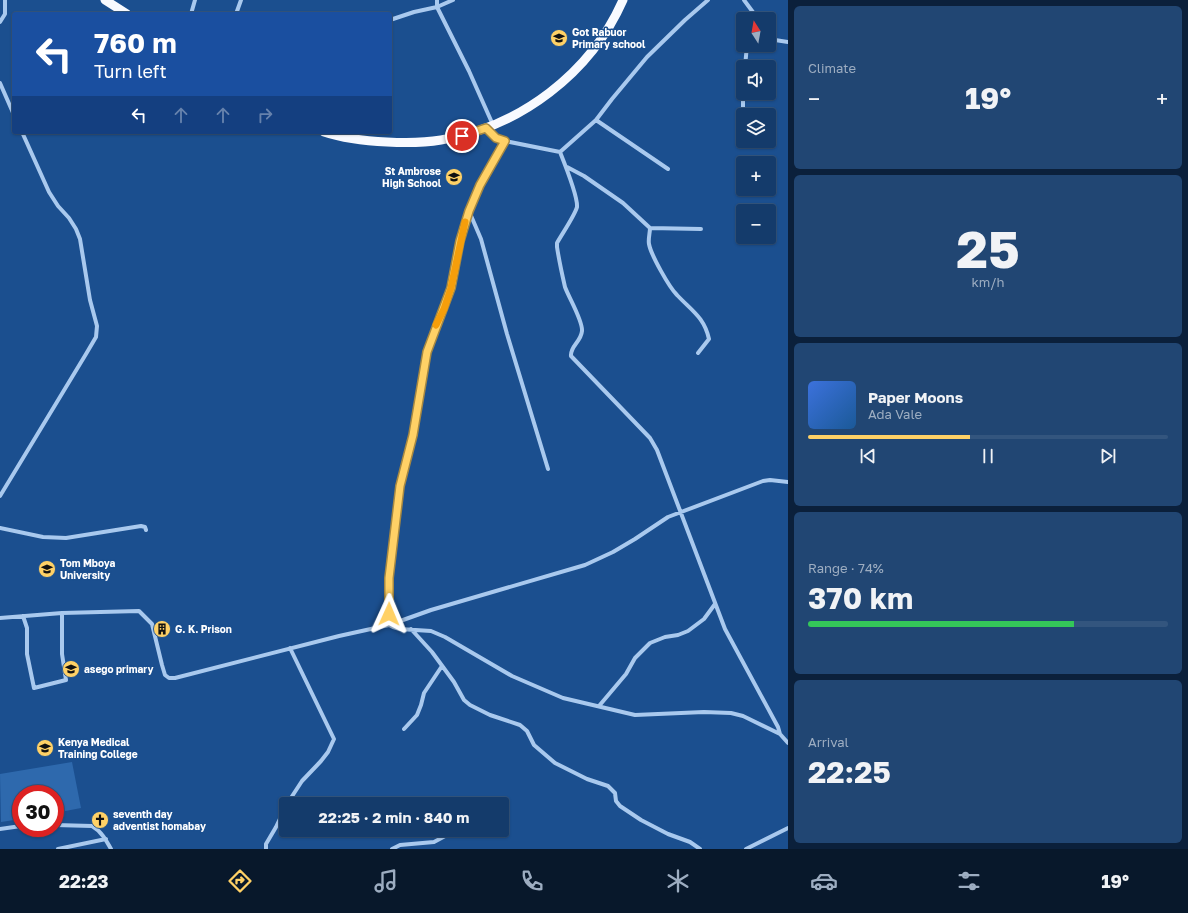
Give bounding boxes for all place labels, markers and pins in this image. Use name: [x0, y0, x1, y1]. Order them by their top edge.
place label: Got Rabuor Primary school: [572, 26, 646, 50]
school or university icon: Got Rabuor Primary school: [549, 28, 569, 48]
pin: [445, 119, 479, 153]
place label: St Ambrose High School: [382, 165, 442, 189]
school or university icon: St Ambrose High School: [444, 167, 464, 187]
place label: Tom Mboya University: [60, 557, 115, 581]
school or university icon: Tom Mboya University: [37, 559, 57, 579]
building icon: G. K. Prison: [152, 619, 172, 639]
place label: G. K. Prison: [175, 623, 232, 635]
school or university icon: asego primary: [61, 659, 81, 679]
place label: asego primary: [84, 663, 153, 675]
place label: Kenya Medical Training College: [58, 736, 138, 760]
school or university icon: Kenya Medical Training College: [35, 738, 55, 758]
place label: seventh day adventist homabay: [113, 808, 206, 832]
church icon: seventh day adventist homabay: [90, 810, 110, 830]

